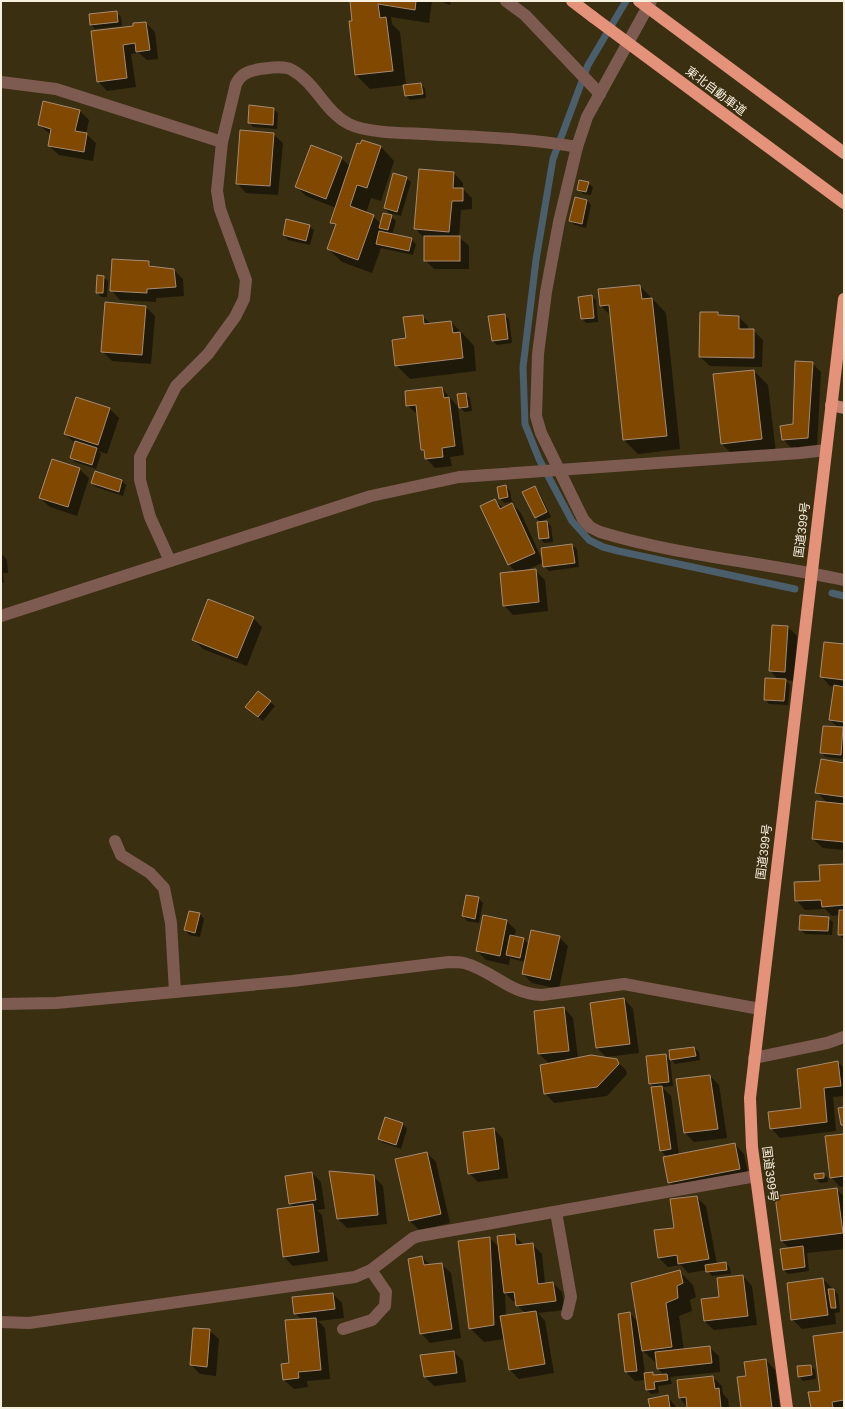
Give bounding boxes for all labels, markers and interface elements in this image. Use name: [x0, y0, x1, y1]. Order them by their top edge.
street label: 東北自動車道: [683, 64, 749, 118]
street label: 国道399号: [792, 501, 812, 559]
street label: 国道399号: [754, 823, 774, 881]
street label: 国道399号: [760, 1145, 780, 1203]

